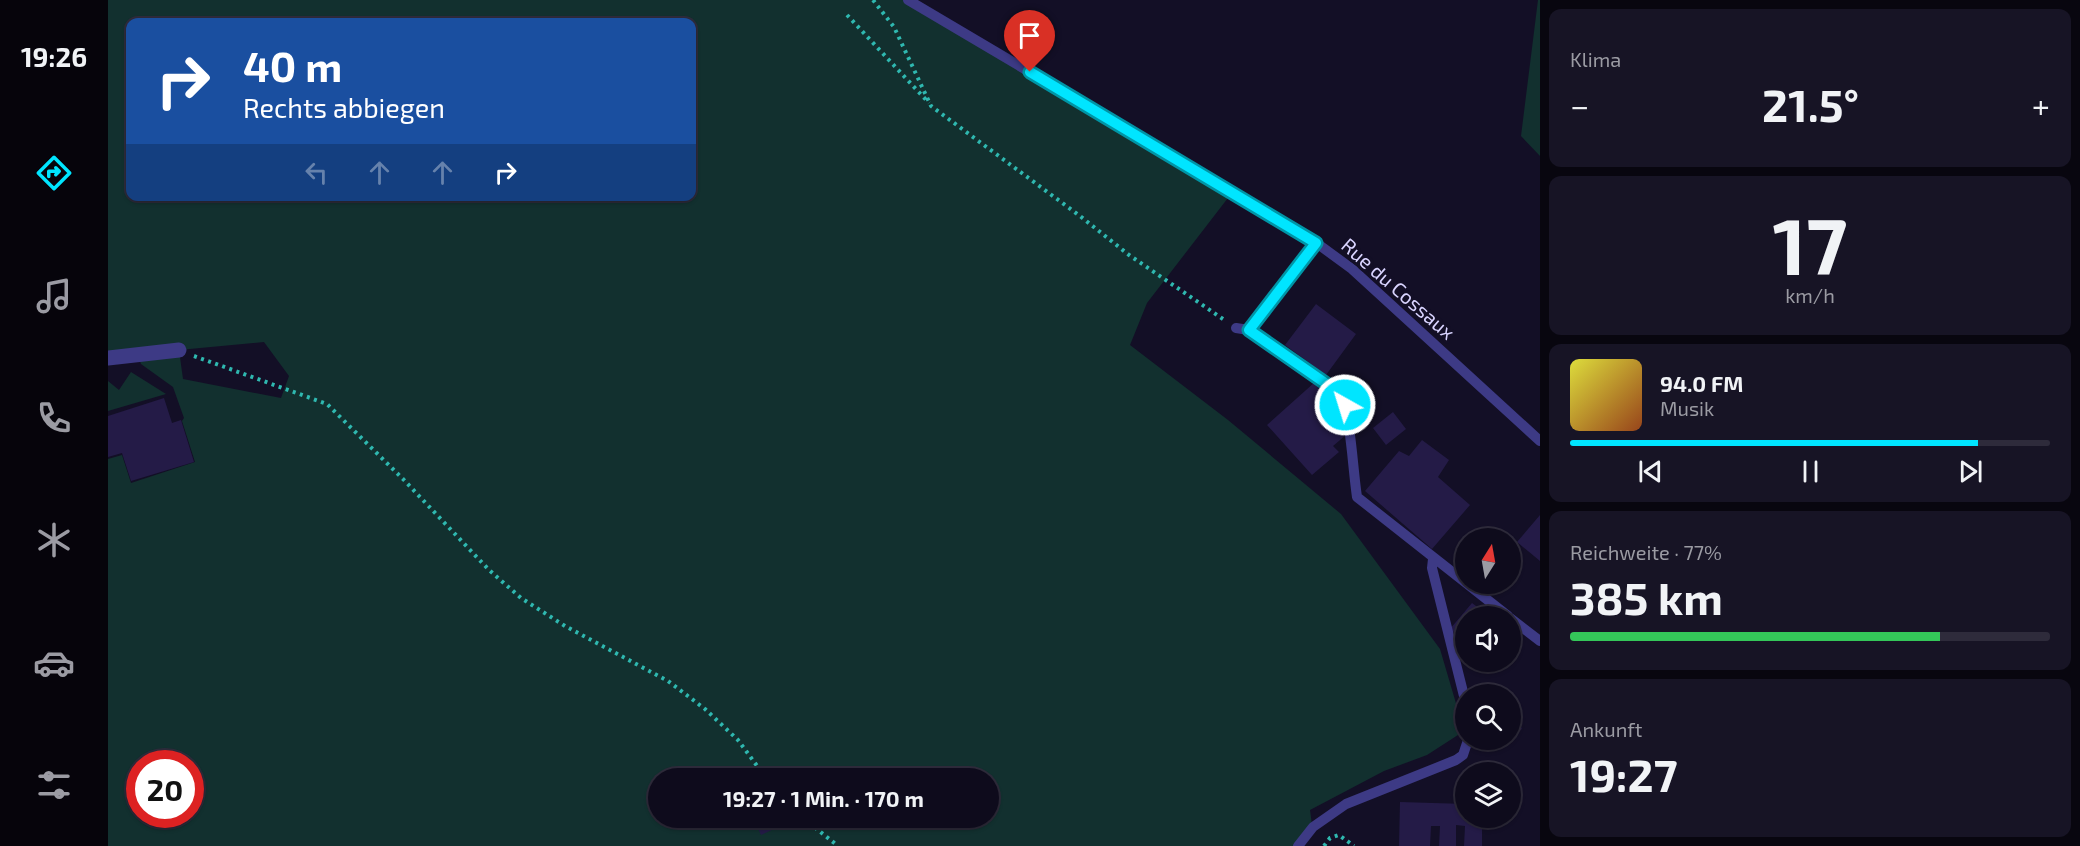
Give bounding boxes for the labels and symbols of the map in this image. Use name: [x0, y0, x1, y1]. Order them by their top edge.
pin: [1004, 10, 1055, 72]
street label: Rue du Cossaux: [1337, 233, 1461, 344]
position arrow: [1313, 373, 1377, 437]
north arrow: [1455, 528, 1521, 594]
speed limit sign: 20: [126, 750, 204, 828]

